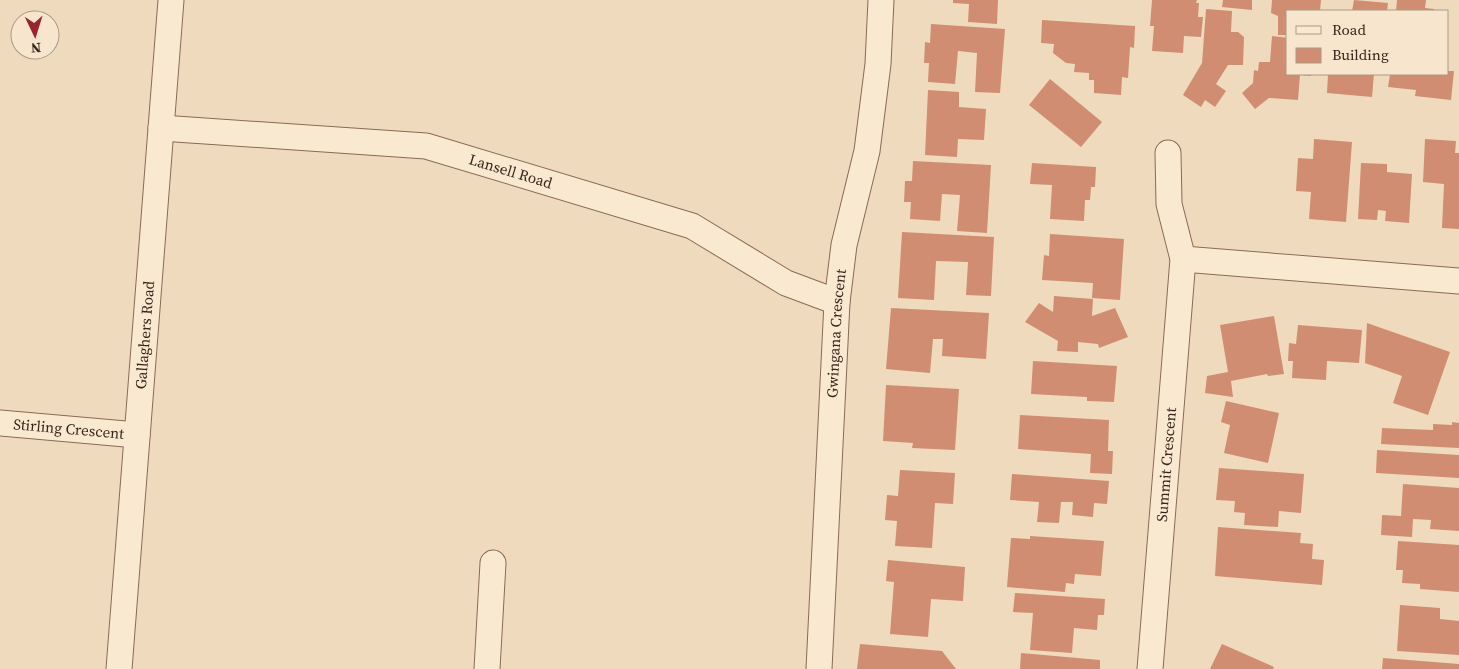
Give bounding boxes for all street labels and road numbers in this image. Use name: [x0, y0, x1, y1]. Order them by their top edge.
street label: Lansell Road: [467, 149, 556, 194]
street label: Gwingana Crescent: [821, 268, 851, 398]
street label: Gallaghers Road: [130, 279, 159, 390]
street label: Summit Crescent: [1151, 406, 1181, 523]
street label: Stirling Crescent: [12, 413, 125, 444]

